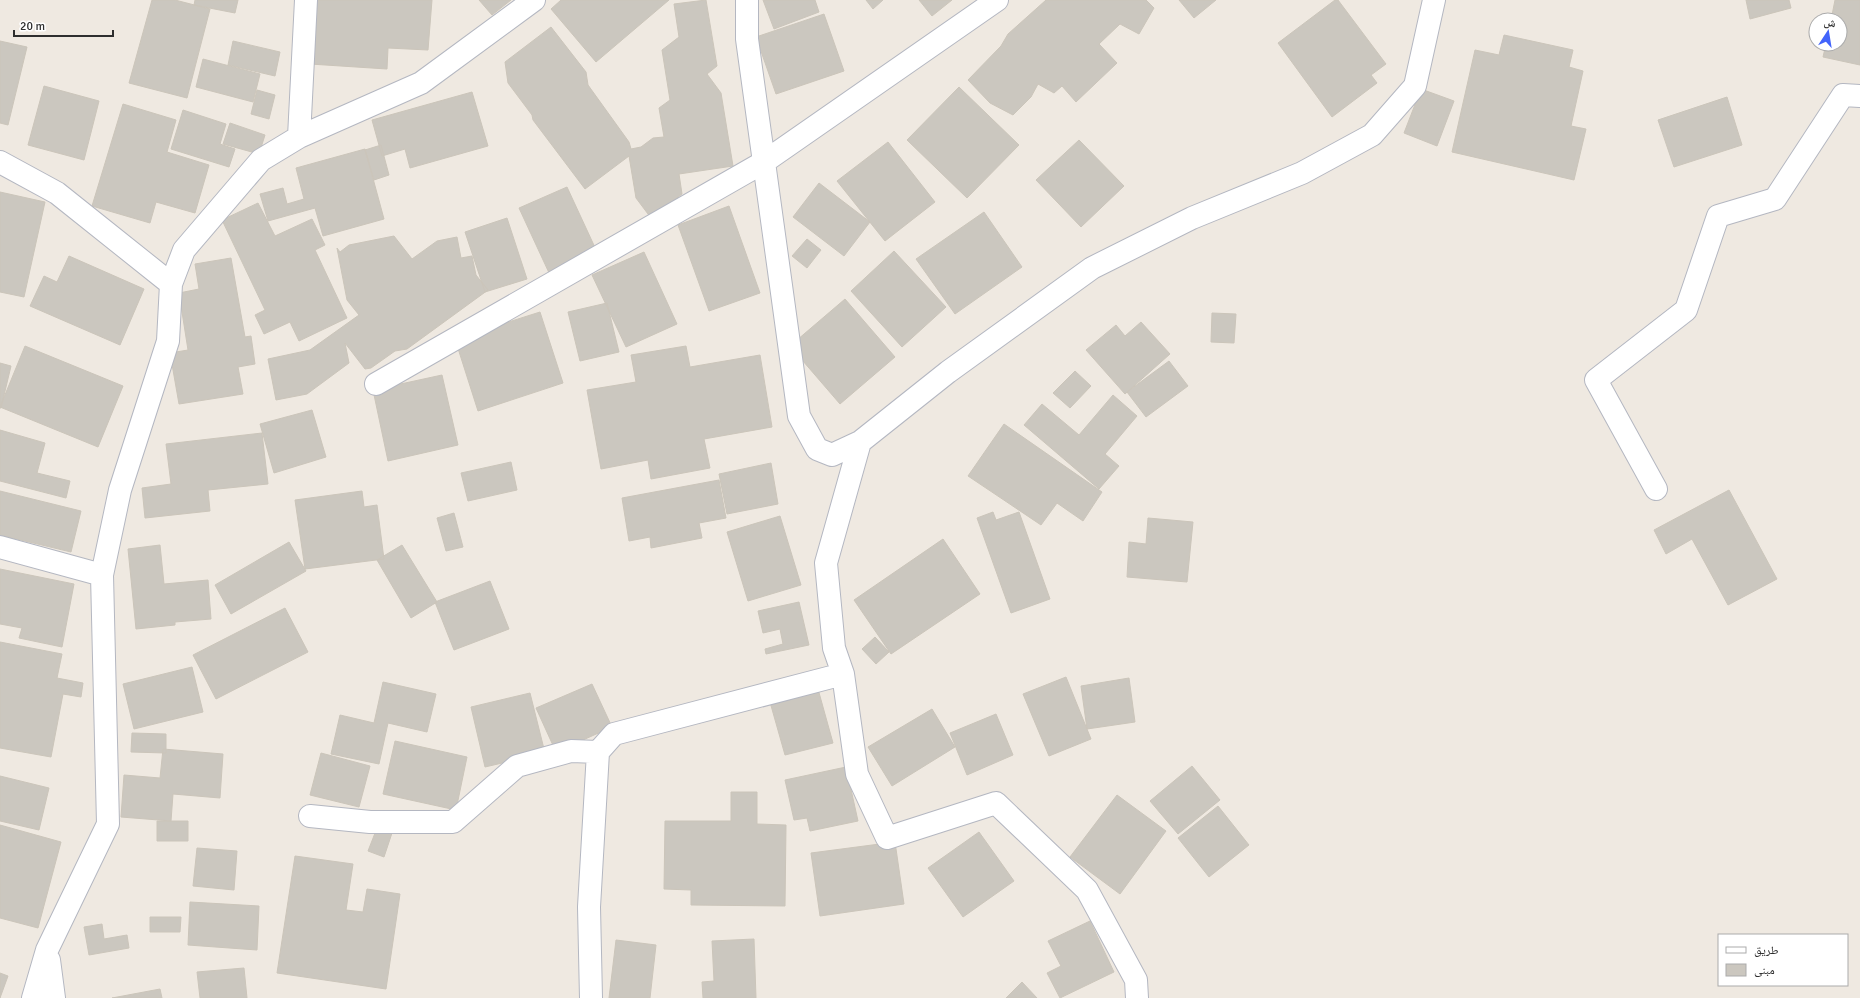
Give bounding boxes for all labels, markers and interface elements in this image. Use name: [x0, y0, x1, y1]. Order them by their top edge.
scale bar: [14, 12, 113, 38]
north arrow: [1808, 12, 1848, 52]
text: ش: [1823, 15, 1837, 31]
text: 20 m: [20, 19, 45, 34]
legend: [1718, 934, 1848, 986]
text: طريق: [1754, 943, 1779, 958]
text: مبنى: [1754, 963, 1775, 978]

